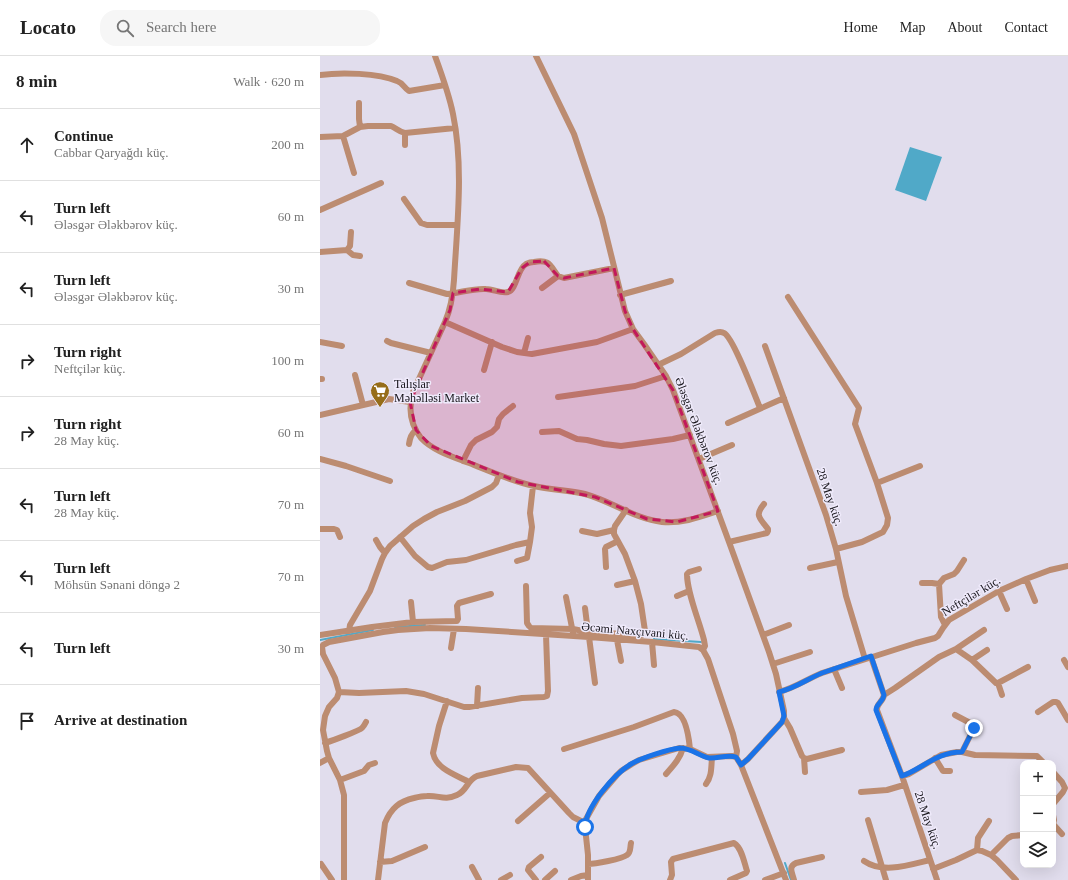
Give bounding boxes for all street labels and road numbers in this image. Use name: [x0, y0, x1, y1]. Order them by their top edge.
street label: Ələsgər Ələkbərov küç.: [672, 375, 726, 487]
street label: 28 May küç.: [814, 466, 846, 528]
street label: Neftçilər küç.: [939, 573, 1003, 619]
street label: Əcəmi Naxçıvani küç.: [581, 619, 689, 643]
street label: 28 May küç.: [912, 789, 944, 851]

